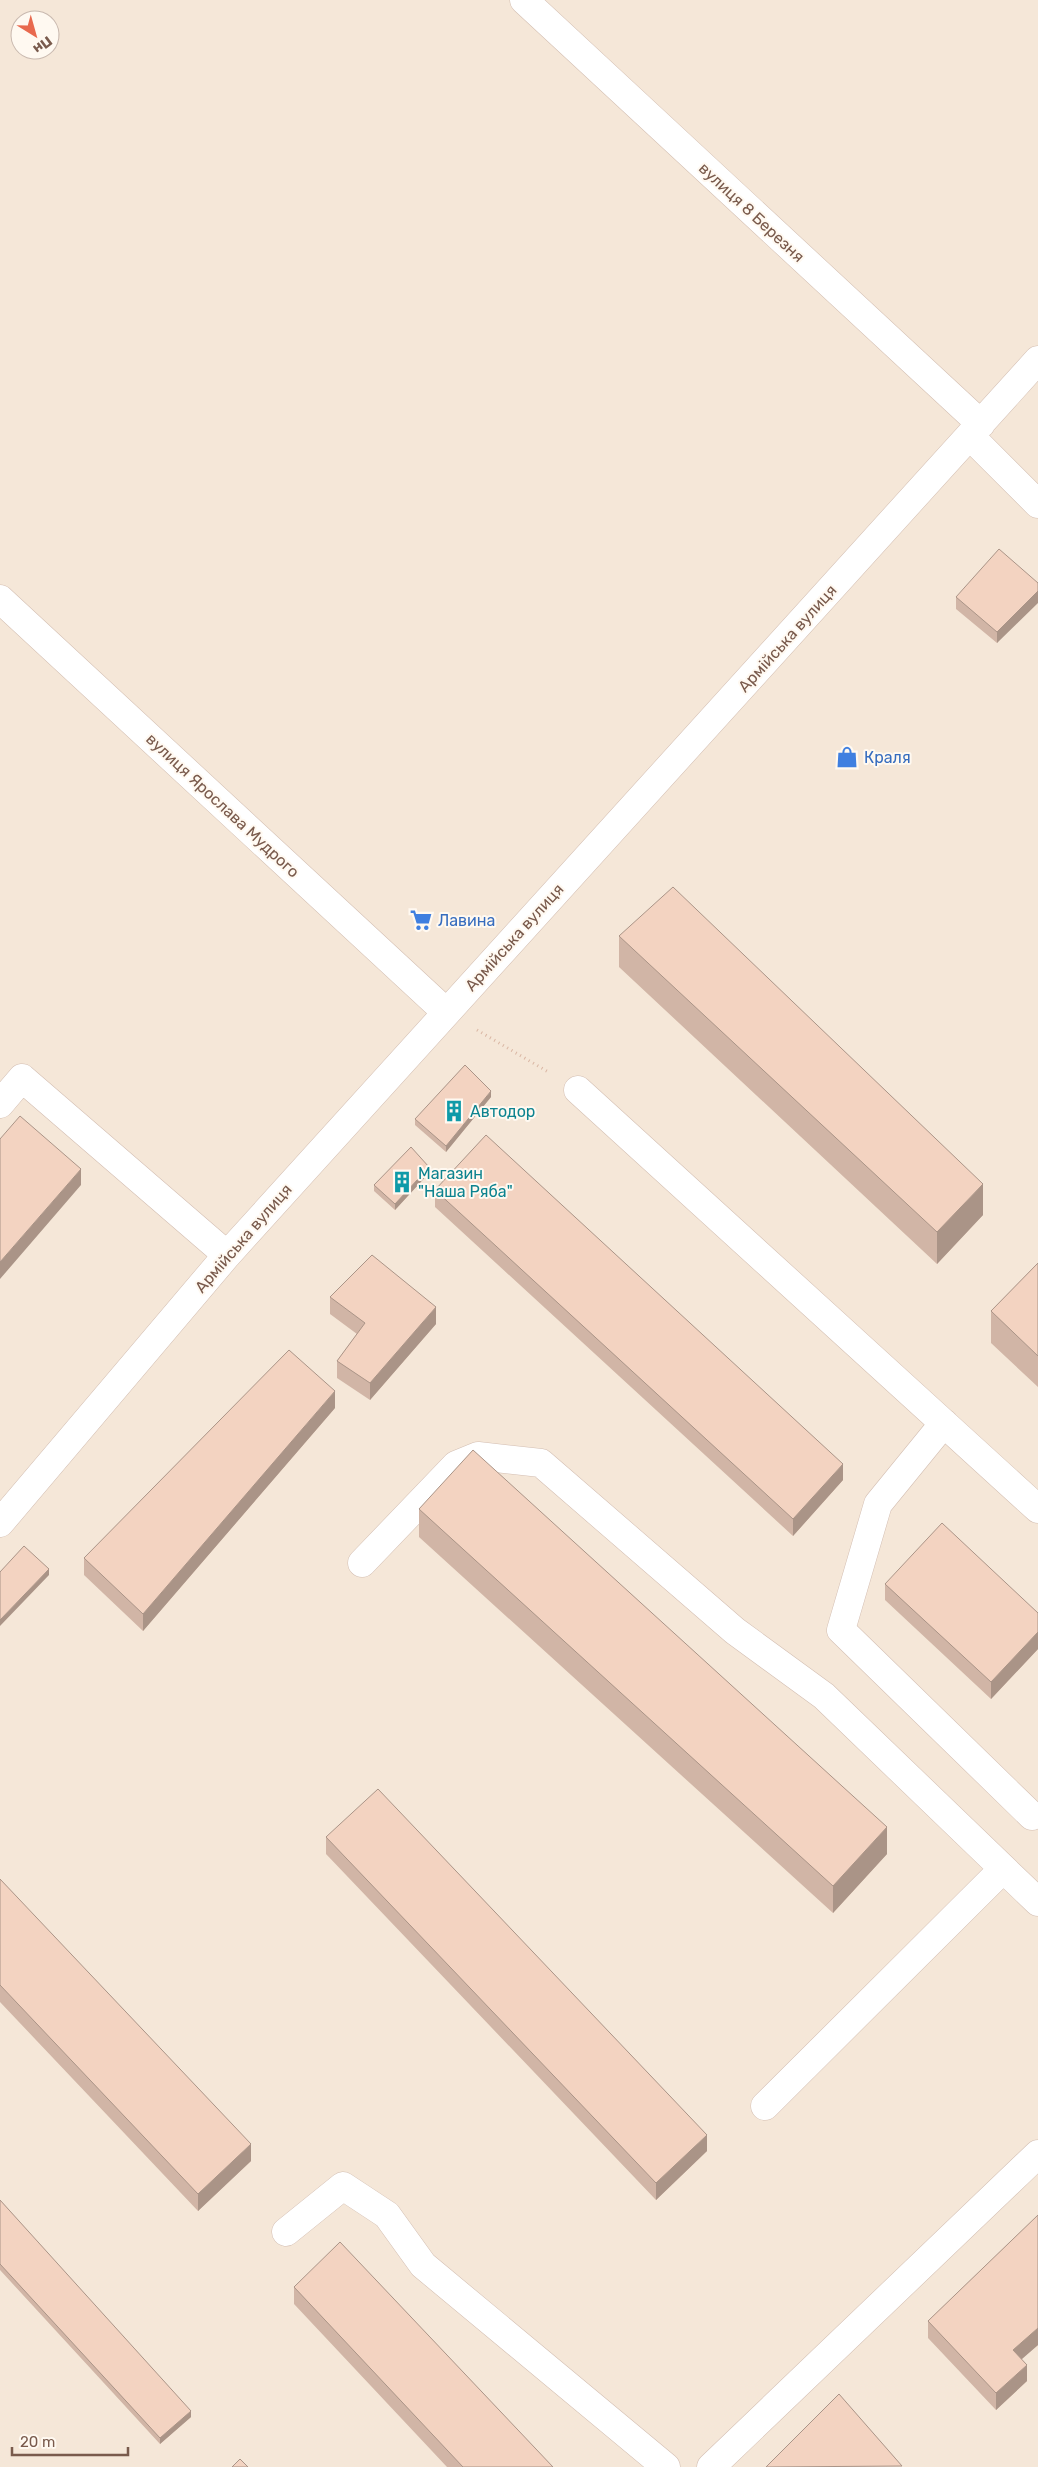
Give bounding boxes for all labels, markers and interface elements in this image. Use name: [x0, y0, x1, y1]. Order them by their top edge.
north arrow: [10, 10, 60, 60]
text: Пн: [30, 32, 55, 58]
street label: вулиця 8 Березня: [695, 159, 808, 266]
street label: Армійська вулиця: [734, 581, 841, 696]
street label: вулиця Ярослава Мудрого: [142, 729, 303, 881]
shop icon: Краля: [834, 744, 860, 770]
place label: Краля: [864, 748, 911, 767]
street label: Армійська вулиця: [461, 880, 568, 995]
supermarket icon: Лавина: [408, 907, 434, 933]
place label: Лавина: [438, 911, 495, 930]
building icon: Автодор: [441, 1098, 467, 1124]
place label: Автодор: [470, 1102, 535, 1121]
place label: Магазин "Наша Ряба": [418, 1164, 513, 1201]
building icon: Магазин "Наша Ряба": [389, 1169, 415, 1195]
street label: Армійська вулиця: [191, 1180, 296, 1297]
scale bar: [12, 2424, 129, 2456]
text: 20 m: [20, 2433, 55, 2451]

